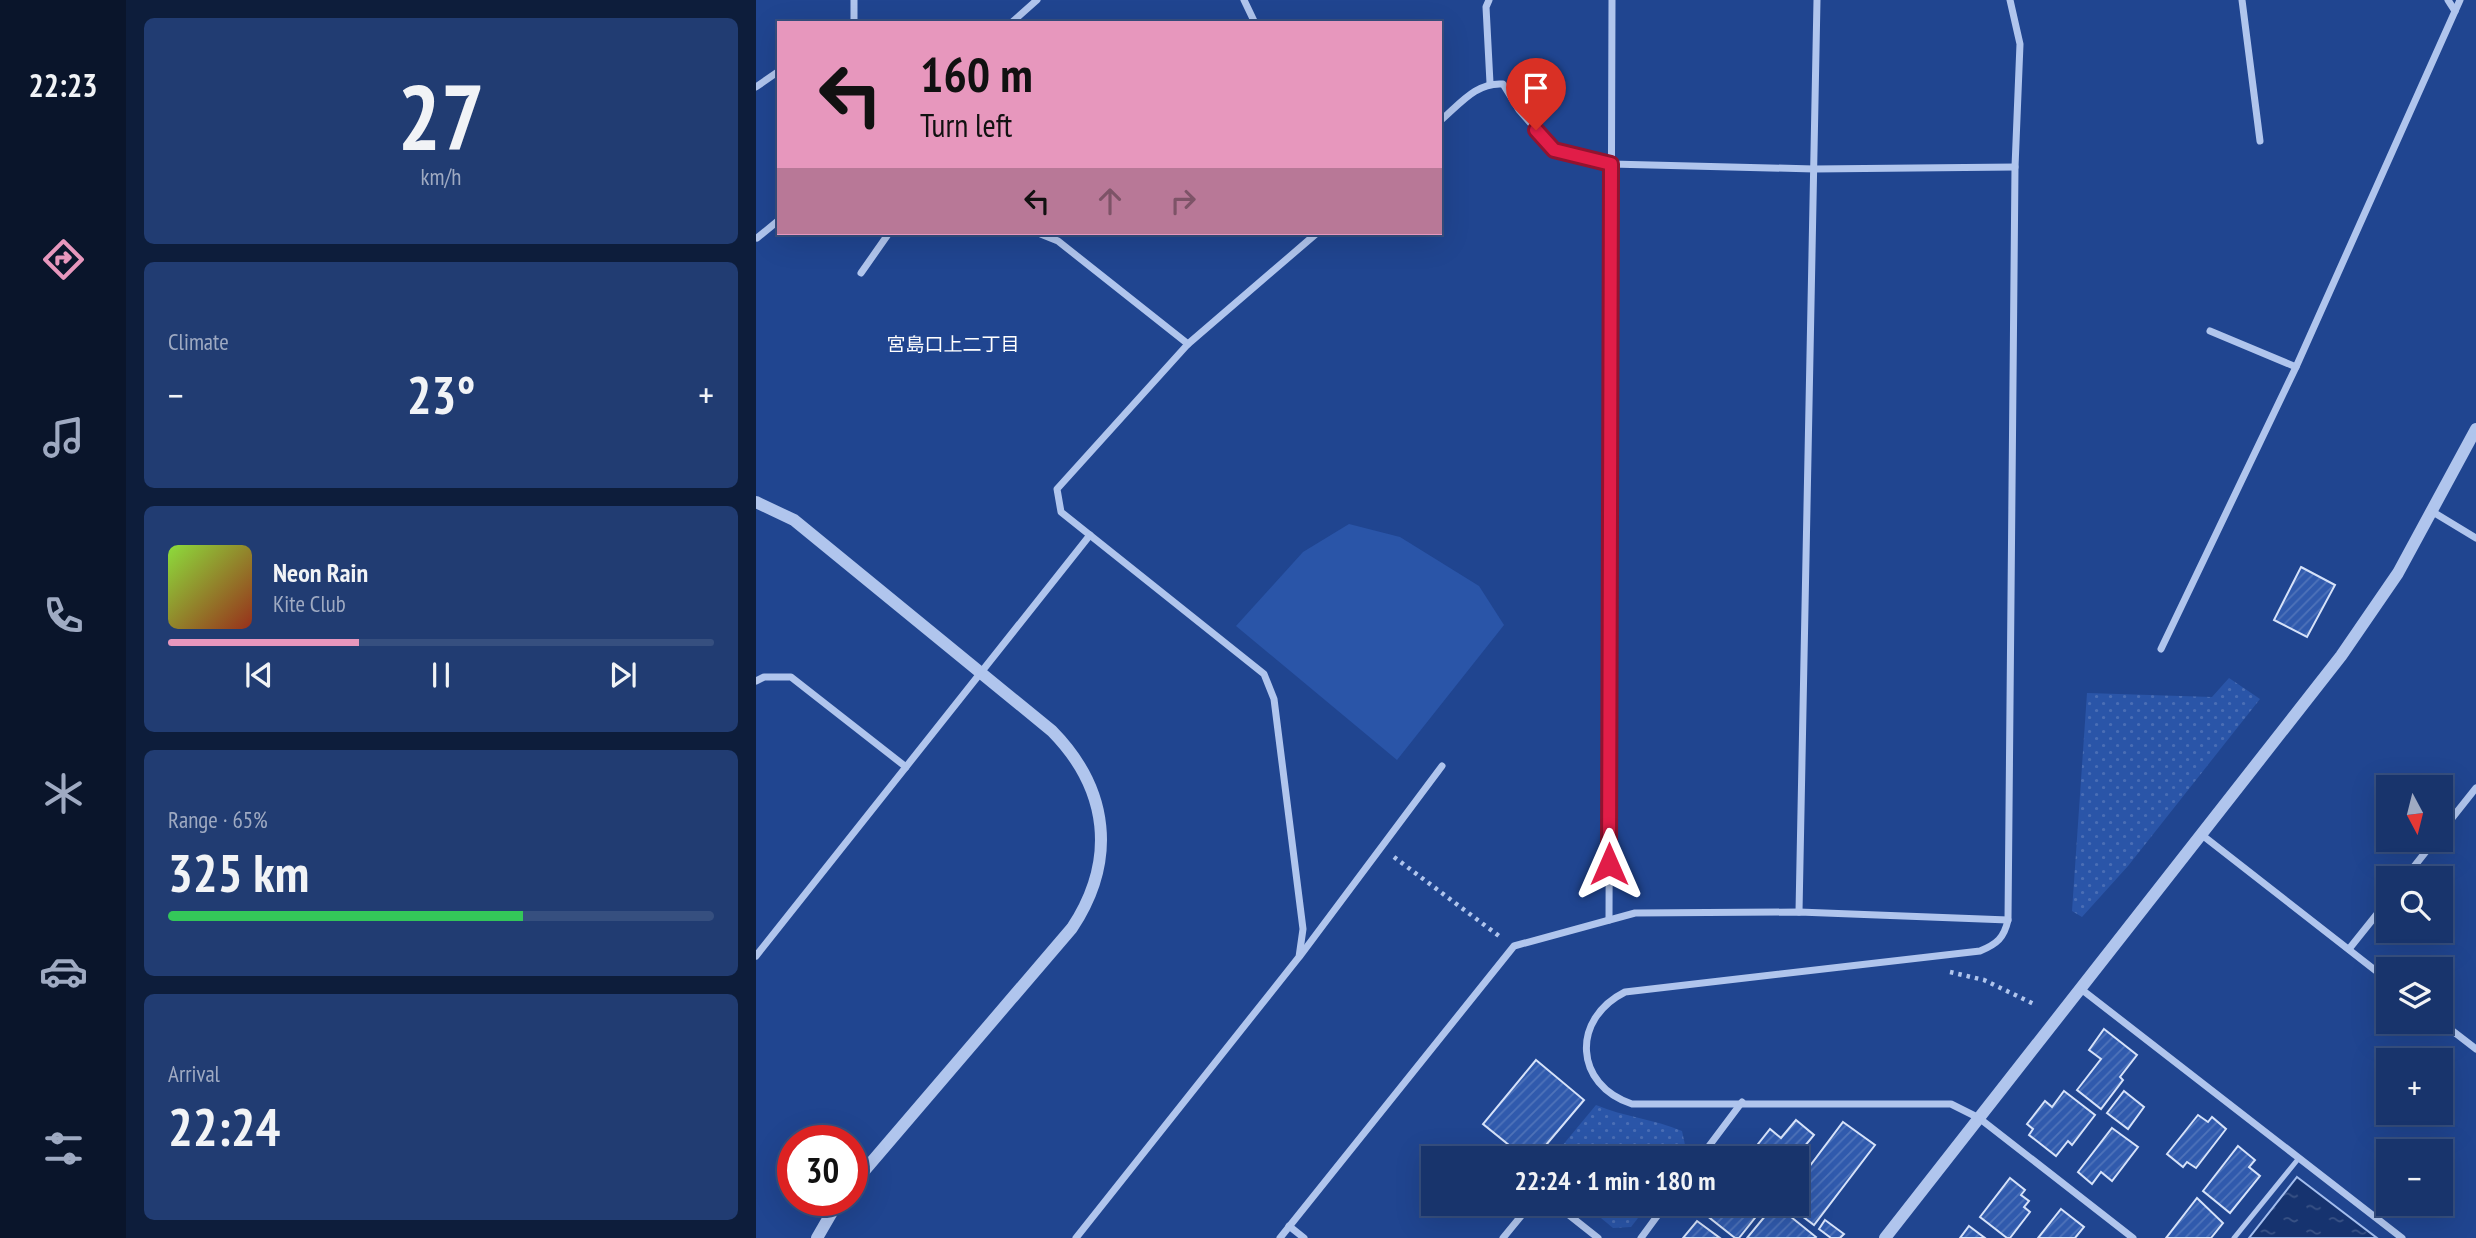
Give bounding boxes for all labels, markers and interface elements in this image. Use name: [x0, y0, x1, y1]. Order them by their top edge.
text: 160 m: [920, 42, 1033, 106]
icon: left: [805, 49, 896, 140]
text: 27: [398, 57, 485, 175]
pin: [1506, 58, 1566, 130]
text: 22:23: [28, 64, 98, 106]
icon: arrive: [1517, 69, 1555, 107]
text: Turn left: [920, 104, 1012, 146]
text: km/h: [421, 162, 461, 191]
icon: left: [1018, 182, 1056, 220]
icon: ahead: [1091, 182, 1129, 220]
icon: right: [1164, 182, 1202, 220]
icon: directions: [39, 235, 88, 284]
text: Climate: [168, 327, 229, 356]
district label: 宮島口上二丁目: [886, 332, 1020, 356]
text: 23°: [407, 361, 475, 428]
text: −: [168, 370, 184, 419]
text: +: [698, 370, 714, 419]
icon: music: [39, 413, 88, 462]
text: Neon Rain: [273, 556, 368, 589]
text: Kite Club: [273, 589, 346, 618]
icon: phone: [39, 591, 88, 640]
icon: previous: [240, 656, 278, 694]
icon: pause: [422, 656, 460, 694]
icon: next: [604, 656, 642, 694]
icon: climate: [39, 769, 88, 818]
north arrow: [2376, 775, 2454, 852]
map controls: [2376, 775, 2453, 1216]
text: Range · 65%: [168, 805, 268, 834]
position arrow: [1572, 827, 1646, 901]
text: 325 km: [168, 839, 309, 906]
button: search: [2376, 866, 2453, 943]
icon: car: [39, 947, 88, 996]
button: layers: [2376, 957, 2453, 1034]
button: +: [2376, 1048, 2453, 1125]
text: Arrival: [168, 1059, 220, 1088]
text: 22:24: [168, 1093, 280, 1160]
icon: filters: [39, 1124, 88, 1173]
speed limit sign: 30: [777, 1125, 868, 1216]
button: −: [2376, 1139, 2453, 1216]
text: 22:24 · 1 min · 180 m: [1515, 1164, 1715, 1197]

